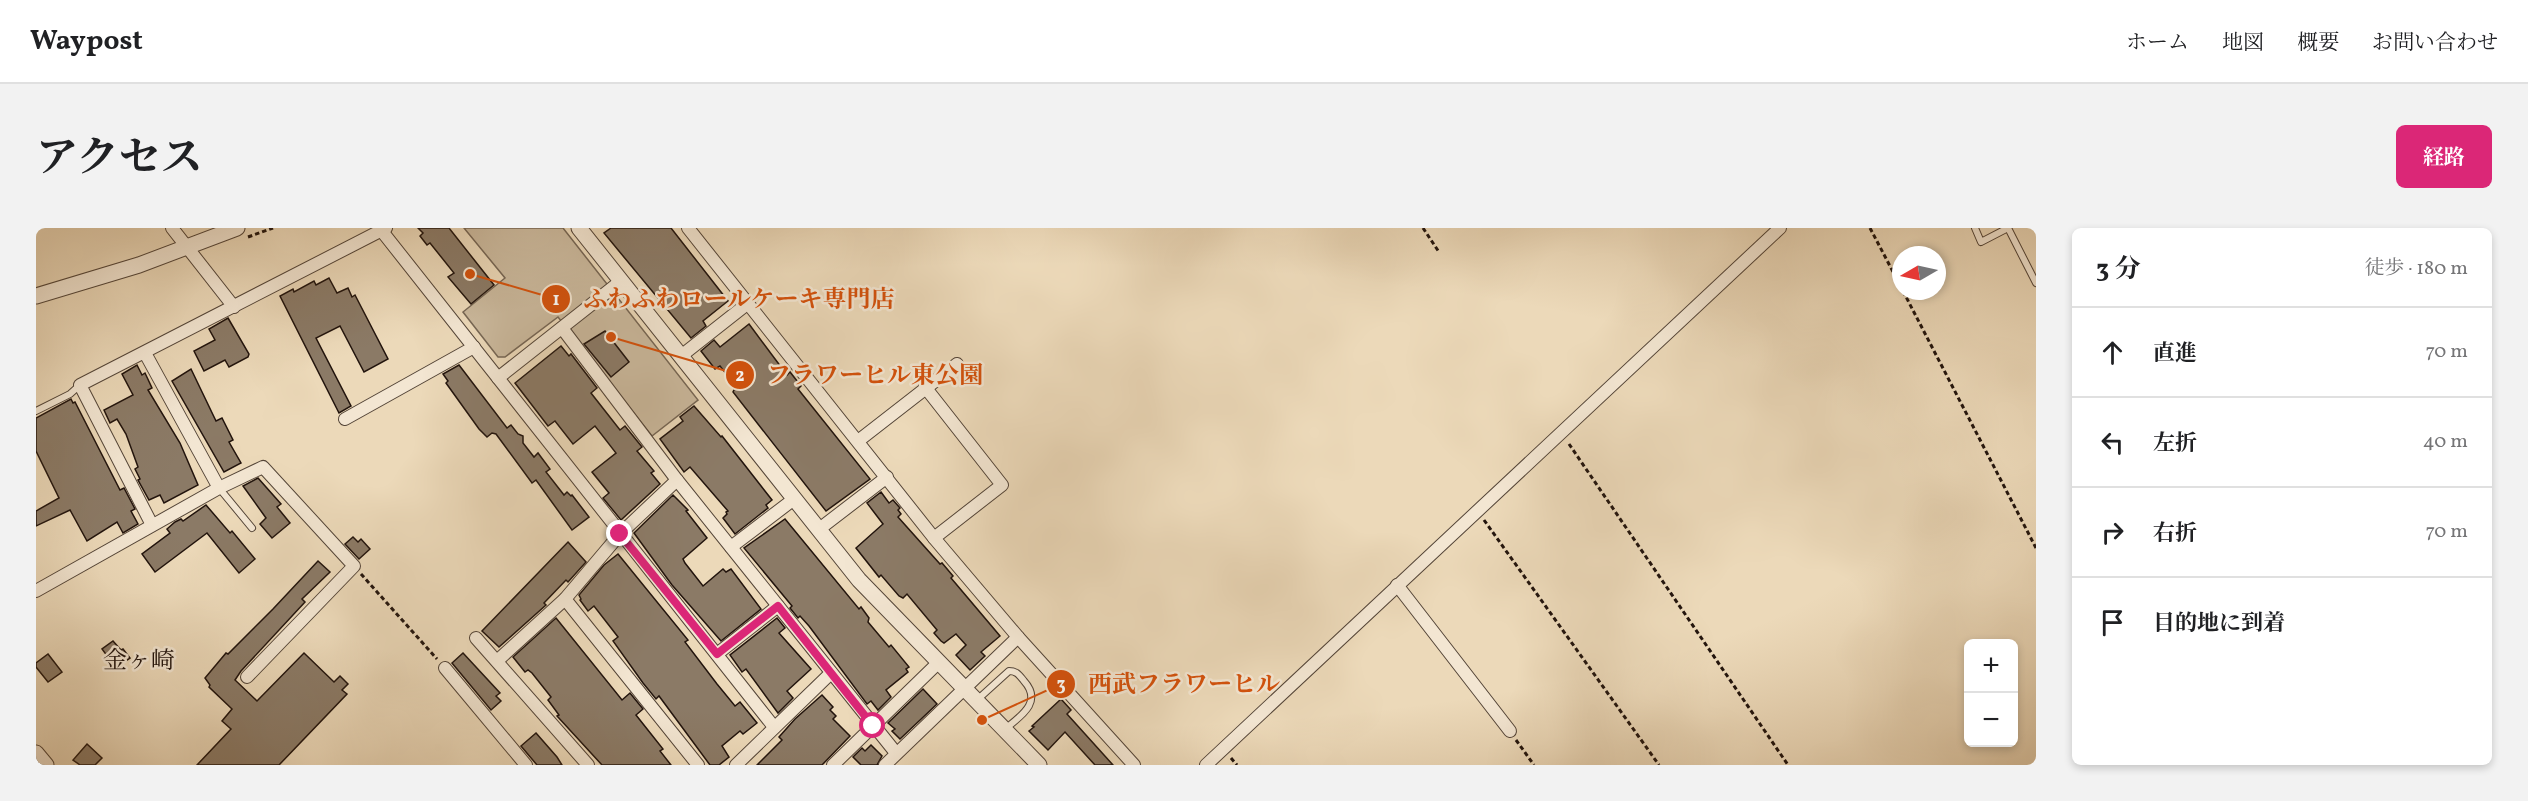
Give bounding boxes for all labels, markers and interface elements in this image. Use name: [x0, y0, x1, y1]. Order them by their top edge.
text: Waypost: [30, 22, 143, 61]
text: ホーム: [2126, 29, 2189, 58]
text: 地図: [2222, 29, 2264, 58]
text: 概要: [2297, 29, 2339, 58]
text: お問い合わせ: [2372, 29, 2498, 58]
button: 経路: [2396, 125, 2492, 188]
text: アクセス: [36, 131, 203, 190]
north arrow: [1892, 246, 1946, 300]
text: 3 分: [2096, 252, 2140, 288]
text: 徒歩 · 180 m: [2364, 255, 2468, 283]
callout: ふわふわロールケーキ専門店: [541, 278, 907, 320]
text: ふわふわロールケーキ専門店: [583, 284, 895, 318]
text: 1: [552, 288, 560, 313]
icon: ahead: [2096, 336, 2129, 369]
text: 70 m: [2425, 338, 2468, 366]
text: 直進: [2153, 339, 2197, 370]
callout: フラワーヒル東公園: [725, 354, 995, 396]
text: フラワーヒル東公園: [767, 360, 983, 394]
text: 2: [735, 364, 745, 389]
icon: left: [2096, 426, 2129, 459]
text: 40 m: [2423, 428, 2468, 456]
text: 左折: [2153, 429, 2197, 460]
icon: right: [2096, 516, 2129, 549]
text: 70 m: [2425, 518, 2468, 546]
text: 右折: [2153, 519, 2197, 550]
route end: [606, 520, 632, 546]
icon: arrive: [2096, 606, 2129, 639]
text: 目的地に到着: [2153, 609, 2285, 640]
map controls: [1964, 639, 2018, 747]
button: +: [1964, 639, 2018, 693]
district label: 金ヶ崎: [103, 645, 175, 679]
callout: 西武フラワーヒル: [1046, 663, 1292, 705]
text: 西武フラワーヒル: [1088, 669, 1280, 703]
text: 3: [1056, 673, 1066, 698]
button: −: [1964, 693, 2018, 747]
route start: [859, 712, 885, 738]

